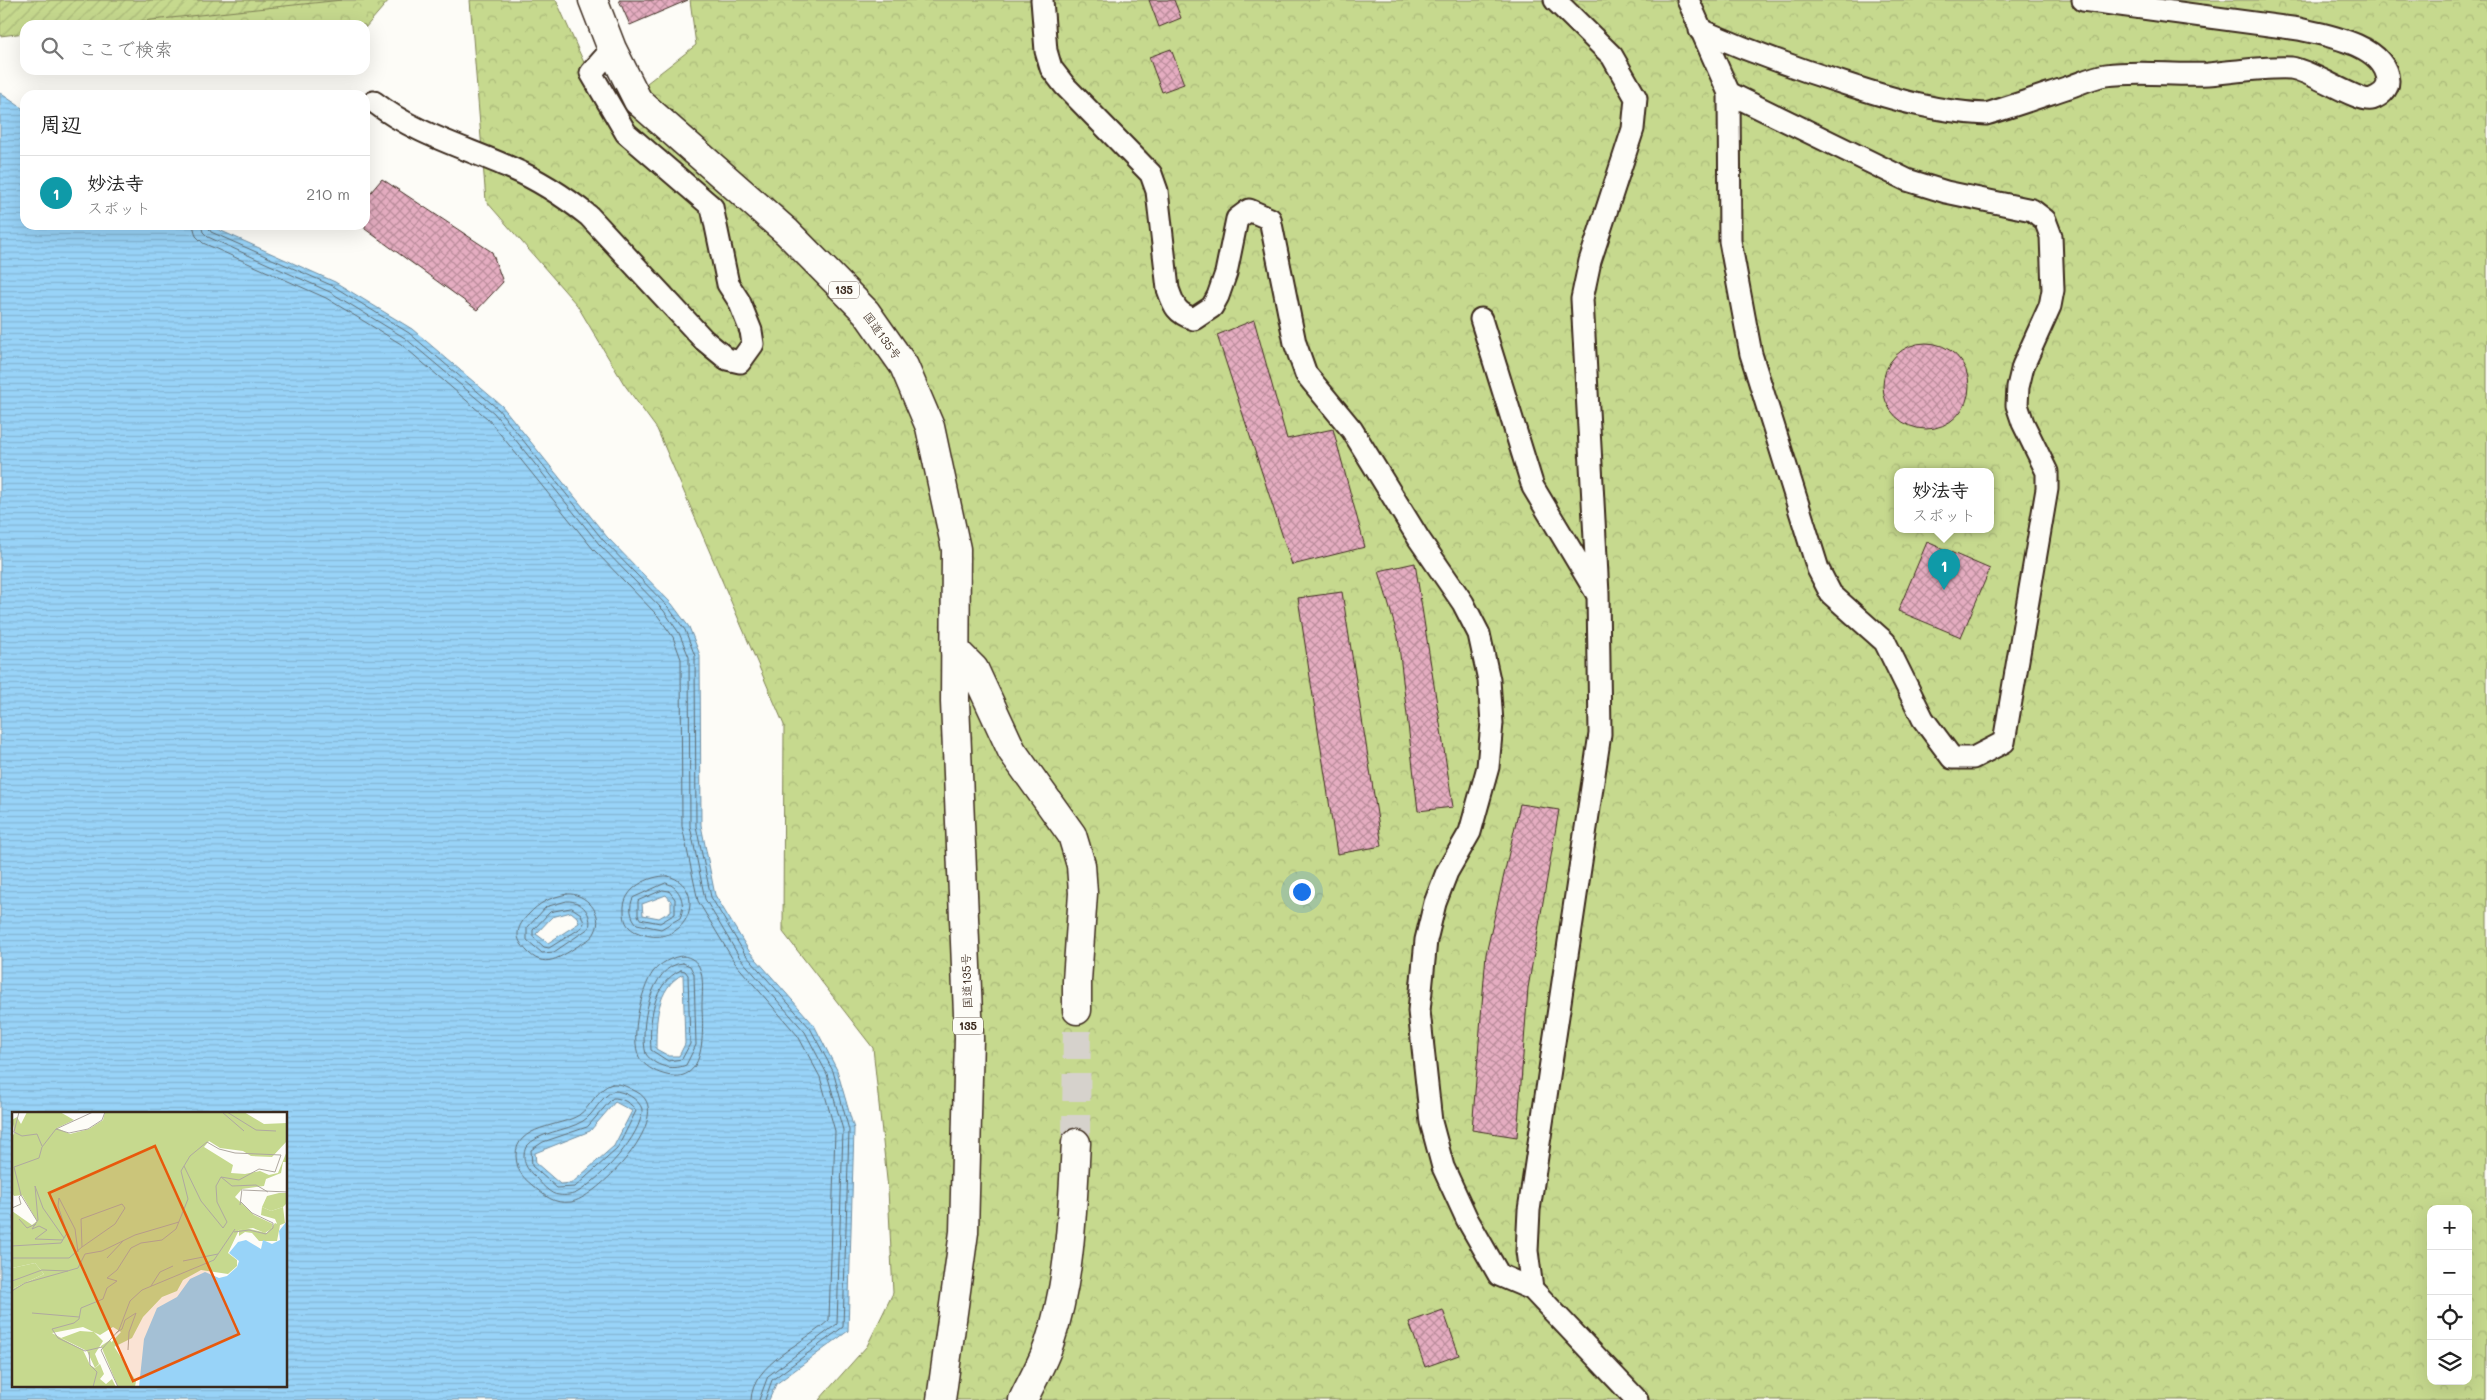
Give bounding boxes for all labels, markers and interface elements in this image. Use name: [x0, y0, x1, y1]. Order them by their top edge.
search box: [20, 20, 370, 75]
icon: search: [38, 34, 66, 62]
text: ここで検索: [78, 36, 173, 61]
text: 周辺: [40, 110, 82, 137]
text: 妙法寺: [87, 170, 144, 195]
text: 1: [52, 183, 60, 204]
text: 210 m: [306, 183, 350, 204]
text: スポット: [87, 197, 151, 218]
road number: 135: [829, 282, 859, 298]
street label: 国道135号: [860, 308, 906, 363]
popup: [1894, 468, 1994, 533]
text: 妙法寺: [1912, 477, 1969, 502]
text: スポット: [1912, 504, 1976, 525]
pin: 1: [1928, 549, 1960, 590]
your location: [1289, 879, 1315, 905]
street label: 国道135号: [957, 953, 975, 1009]
road number: 135: [953, 1018, 983, 1034]
inset map: [12, 1112, 288, 1388]
map controls: [2427, 1205, 2472, 1385]
button: +: [2427, 1205, 2472, 1250]
button: −: [2427, 1250, 2472, 1295]
button: locate: [2427, 1295, 2472, 1340]
button: layers: [2427, 1340, 2472, 1385]

